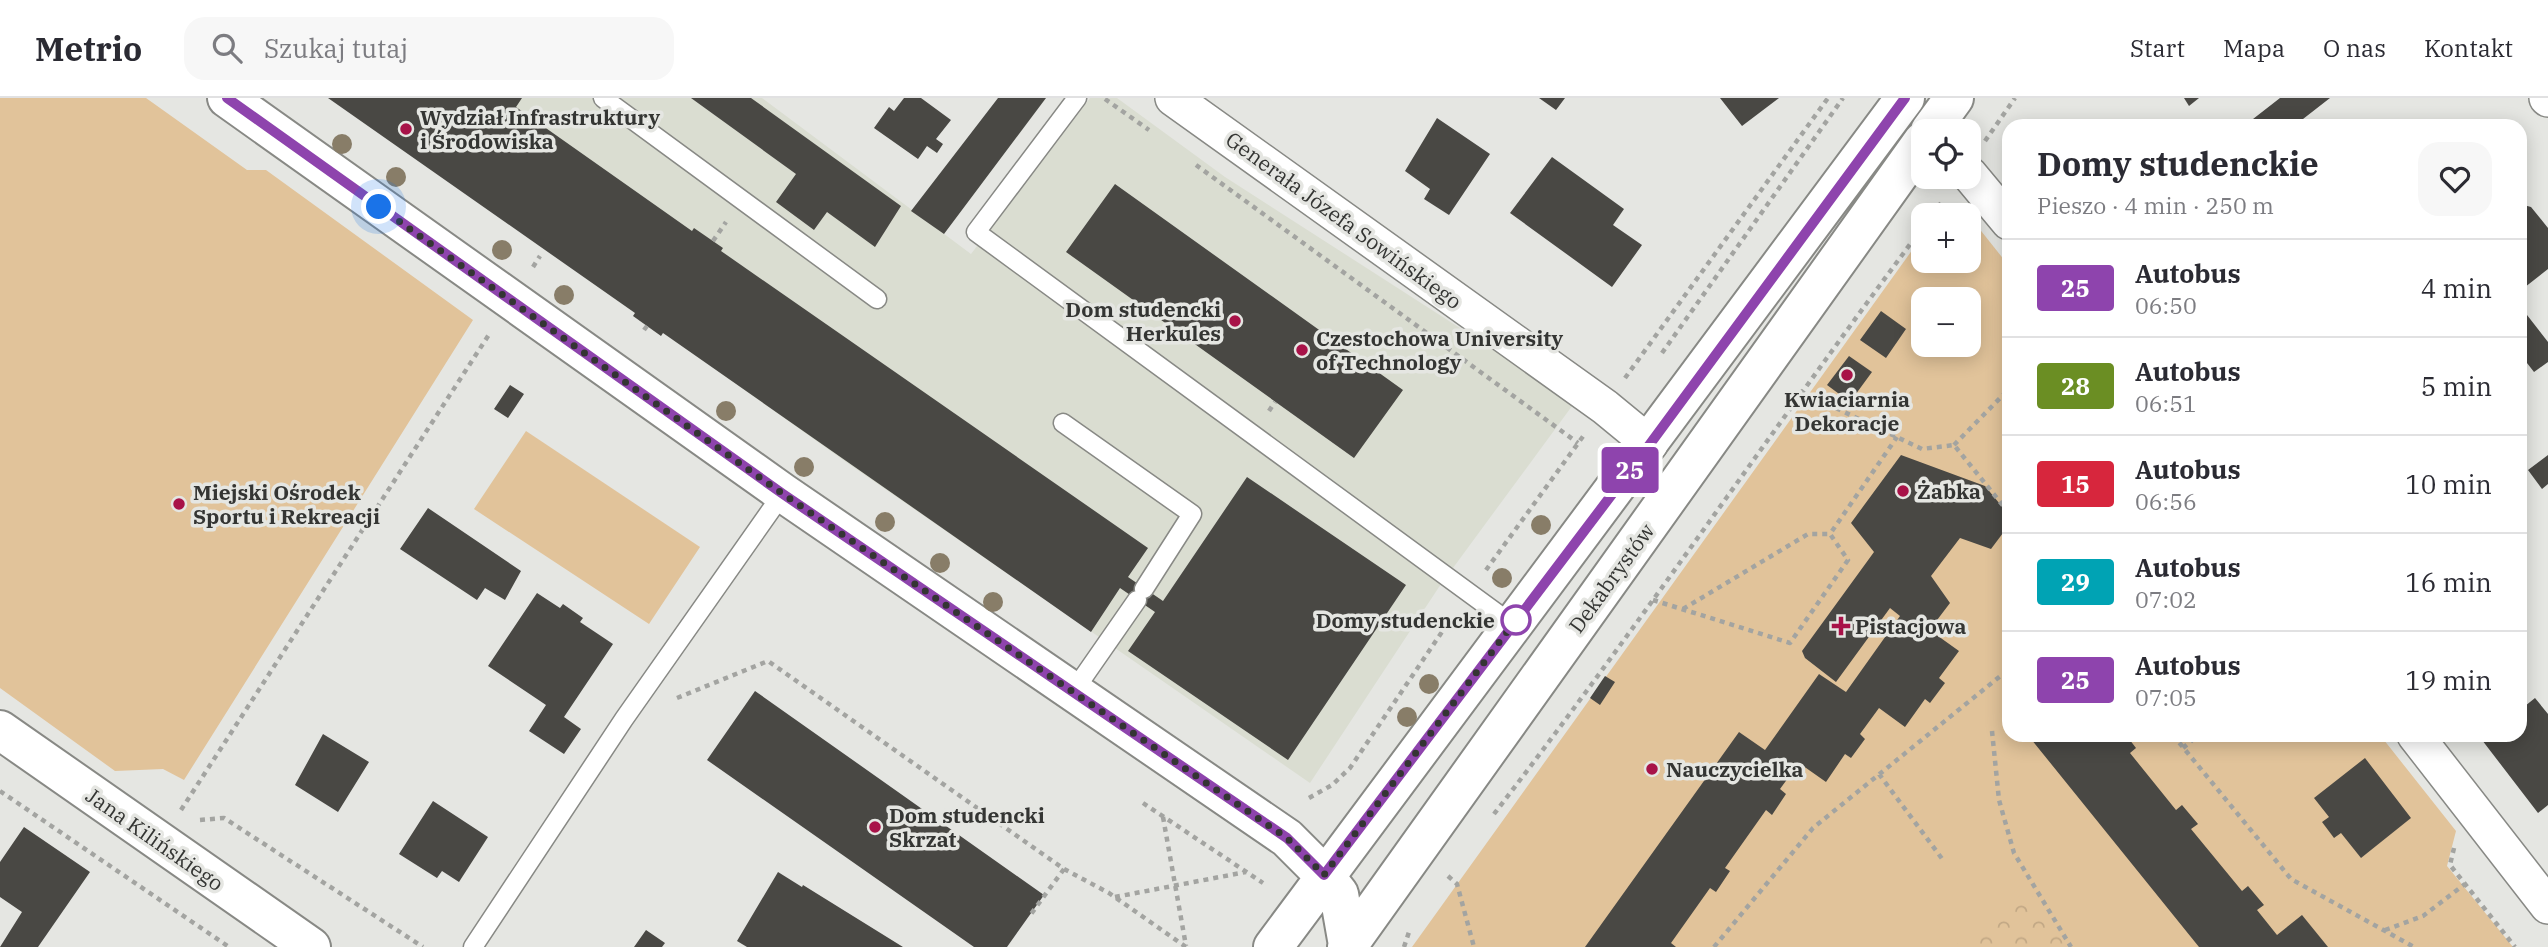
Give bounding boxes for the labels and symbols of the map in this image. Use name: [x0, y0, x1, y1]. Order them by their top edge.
place label: Wydział Infrastruktury i Środowiska: [420, 103, 660, 155]
marker: Wydział Infrastruktury i Środowiska: [398, 121, 414, 137]
street label: Generała Józefa Sowińskiego: [1221, 125, 1467, 315]
your location: [361, 189, 396, 224]
place label: Dom studencki Herkules: [1065, 295, 1221, 347]
marker: Dom studencki Herkules: [1227, 313, 1243, 329]
place label: Czestochowa University of Technology: [1316, 324, 1563, 376]
marker: Czestochowa University of Technology: [1294, 342, 1310, 358]
marker: Kwiaciarnia Dekoracje: [1839, 367, 1855, 383]
place label: Kwiaciarnia Dekoracje: [1784, 385, 1910, 437]
line badge: 25: [1598, 447, 1662, 493]
place label: Żabka: [1917, 477, 1981, 505]
place label: Miejski Ośrodek Sportu i Rekreacji: [193, 478, 380, 530]
marker: Żabka: [1895, 483, 1911, 499]
marker: Miejski Ośrodek Sportu i Rekreacji: [171, 496, 187, 512]
street label: Dekabrystów: [1562, 517, 1661, 638]
marker: Domy studenckie: [1501, 605, 1531, 635]
place label: Domy studenckie: [1316, 606, 1495, 634]
place label: Pistacjowa: [1855, 612, 1966, 640]
marker: Pistacjowa: [1833, 618, 1849, 634]
place label: Nauczycielka: [1666, 755, 1804, 783]
marker: Nauczycielka: [1644, 761, 1660, 777]
street label: Jana Kilińskiego: [81, 781, 229, 897]
place label: Dom studencki Skrzat: [889, 801, 1045, 853]
marker: Dom studencki Skrzat: [867, 819, 883, 835]

